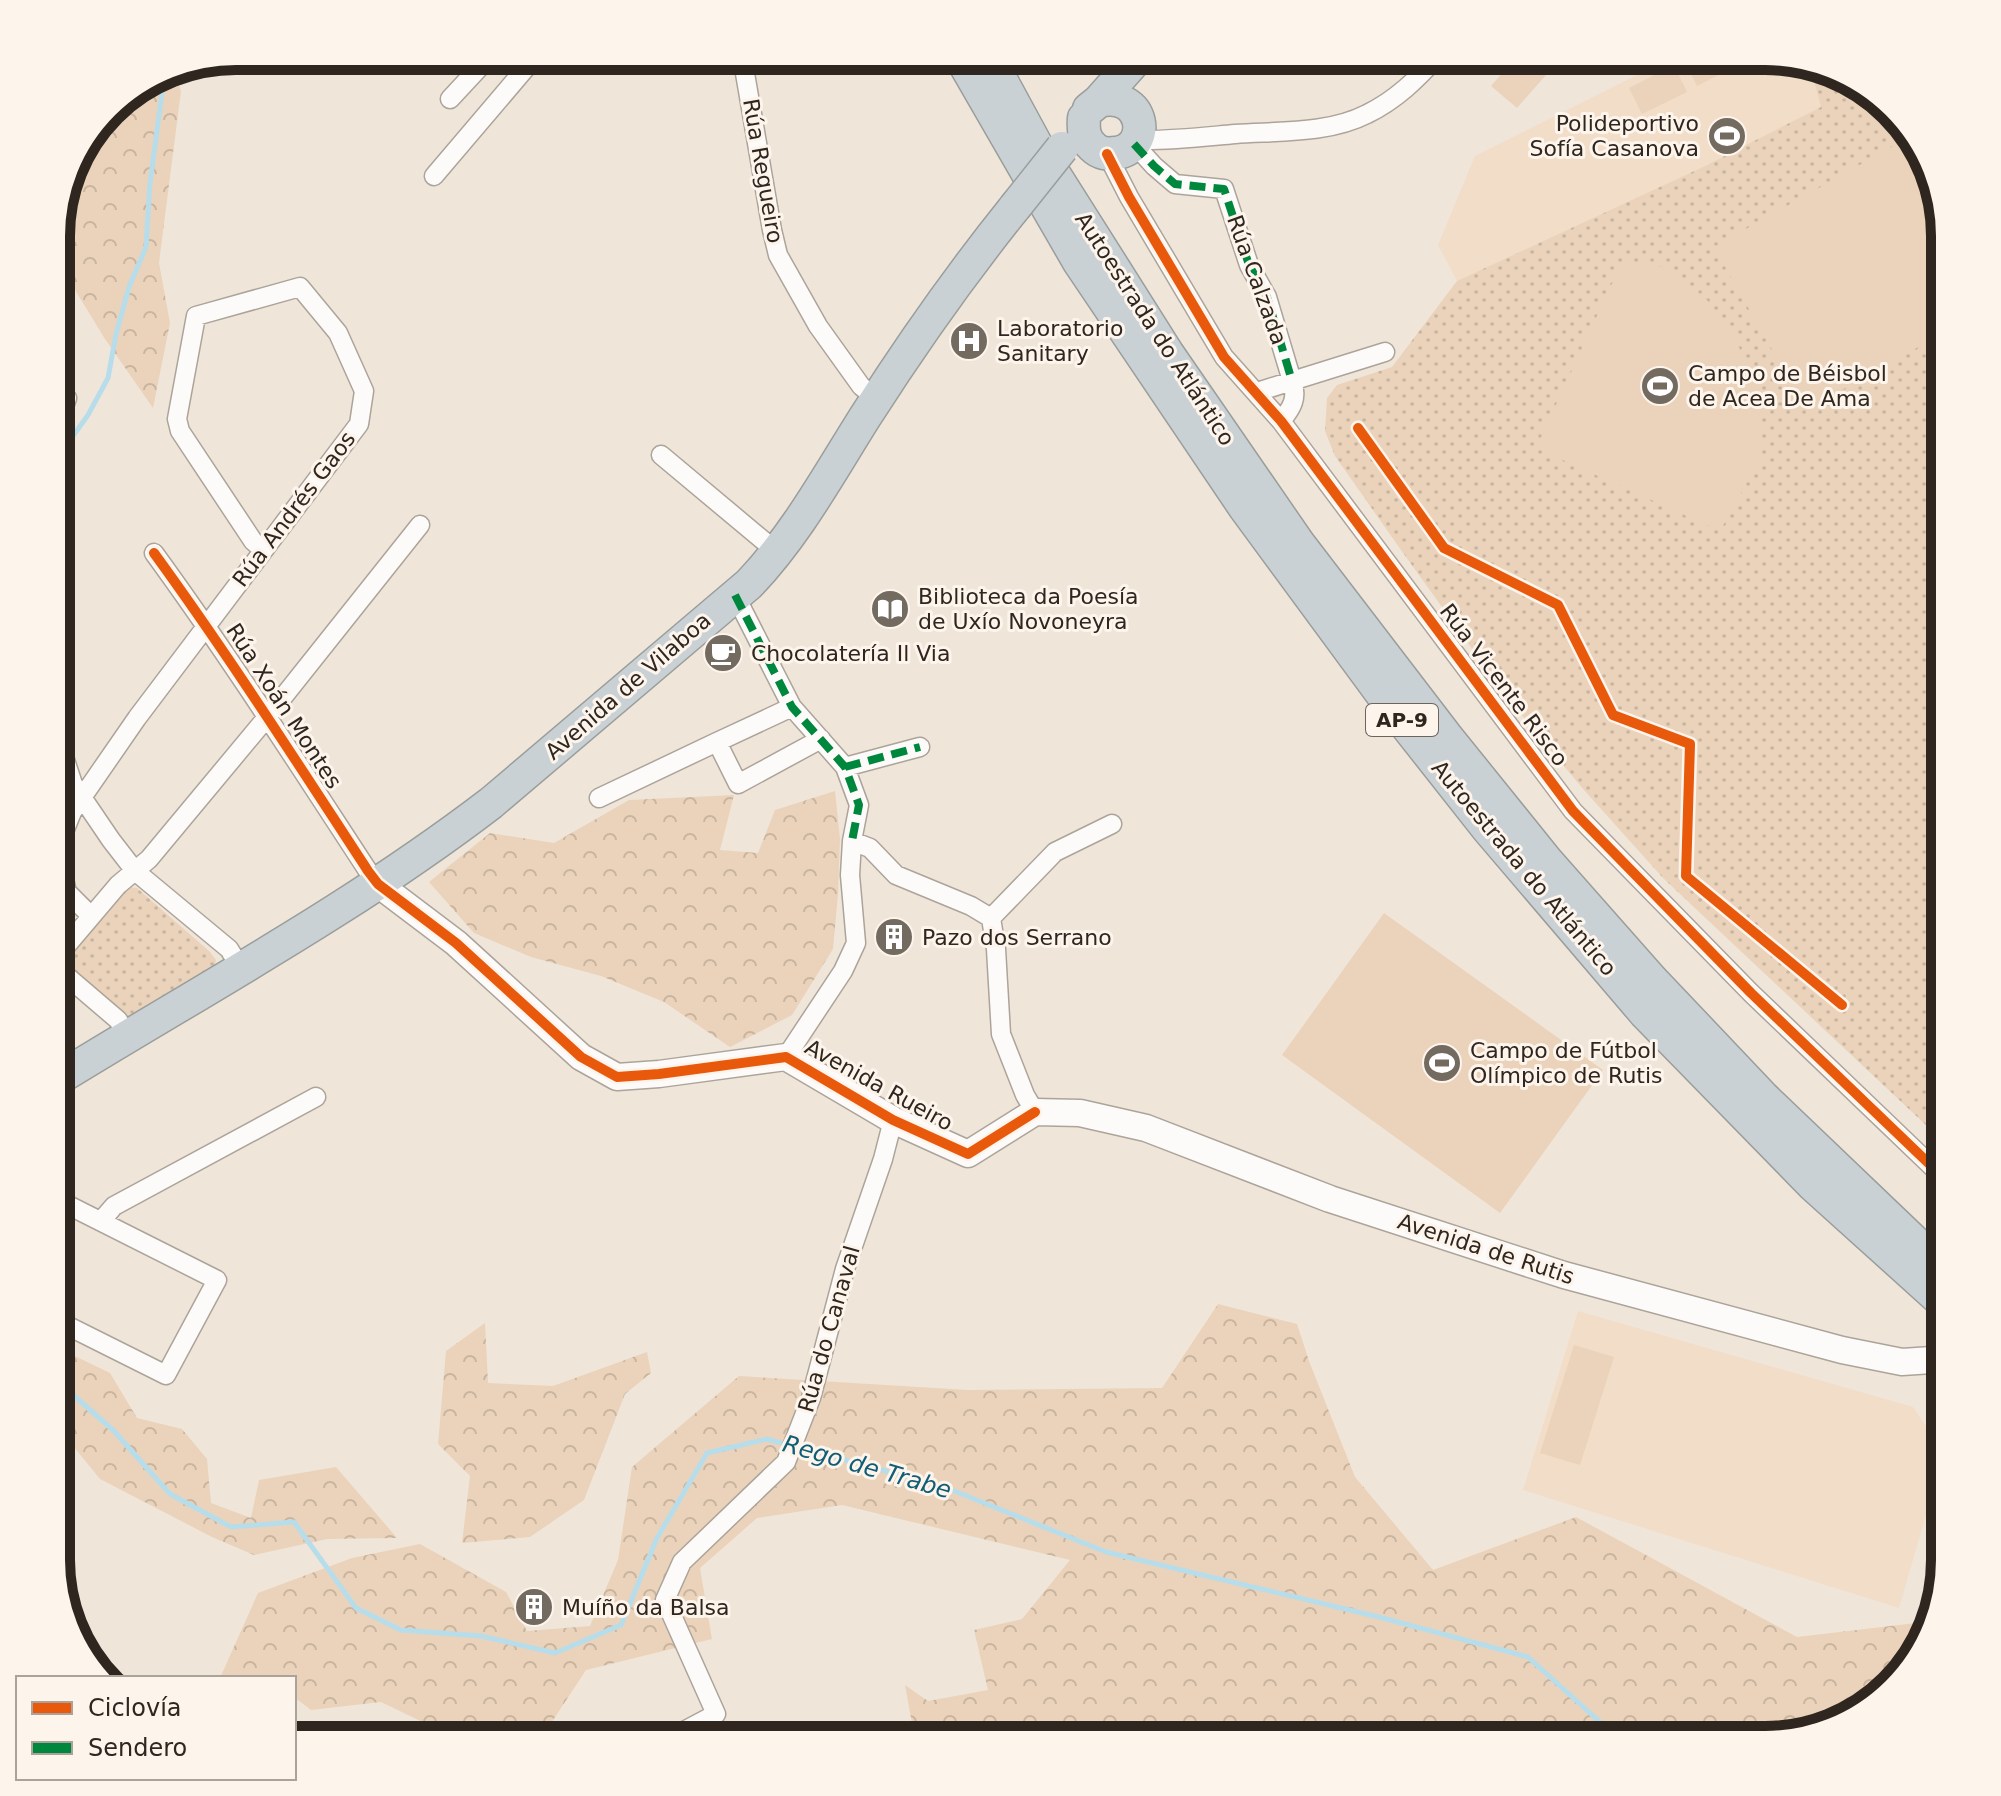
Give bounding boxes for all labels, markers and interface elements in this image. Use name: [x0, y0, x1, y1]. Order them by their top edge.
street label: Rúa Regueiro: [738, 97, 788, 245]
place label: Polideportivo Sofía Casanova: [1530, 111, 1699, 161]
sports icon: Polideportivo Sofía Casanova: [1706, 115, 1748, 157]
street label: Autoestrada do Atlántico: [1070, 208, 1240, 450]
street label: Rúa Calzada: [1222, 212, 1292, 348]
place label: Laboratorio Sanitary: [997, 316, 1123, 366]
hospital icon: Laboratorio Sanitary: [948, 320, 990, 362]
place label: Campo de Béisbol de Acea De Ama: [1688, 361, 1887, 411]
sports icon: Campo de Béisbol de Acea De Ama: [1639, 365, 1681, 407]
street label: Rúa Andrés Gaos: [228, 427, 360, 591]
place label: Biblioteca da Poesía de Uxío Novoneyra: [918, 584, 1139, 634]
library icon: Biblioteca da Poesía de Uxío Novoneyra: [869, 588, 911, 630]
street label: Rúa Vicente Risco: [1435, 599, 1573, 771]
street label: Avenida de Vilaboa: [540, 608, 716, 764]
street label: Rúa Xoán Montes: [221, 619, 347, 793]
cafe icon: Chocolatería Il Via: [702, 632, 744, 674]
place label: Chocolatería Il Via: [751, 641, 950, 666]
road number: AP-9: [1366, 704, 1438, 736]
street label: Autoestrada do Atlántico: [1427, 755, 1621, 981]
building icon: Pazo dos Serrano: [873, 916, 915, 958]
place label: Pazo dos Serrano: [922, 925, 1112, 950]
street label: Avenida Rueiro: [801, 1034, 957, 1136]
place label: Campo de Fútbol Olímpico de Rutis: [1470, 1038, 1663, 1088]
sports icon: Campo de Fútbol Olímpico de Rutis: [1421, 1042, 1463, 1084]
street label: Avenida de Rutis: [1395, 1209, 1577, 1289]
street label: Rúa do Canaval: [793, 1243, 865, 1415]
water label: Rego de Trabe: [780, 1430, 954, 1504]
building icon: Muíño da Balsa: [513, 1586, 555, 1628]
place label: Muíño da Balsa: [562, 1595, 730, 1620]
legend: [16, 1676, 296, 1780]
text: Ciclovía: [88, 1694, 182, 1722]
text: Sendero: [88, 1734, 187, 1762]

